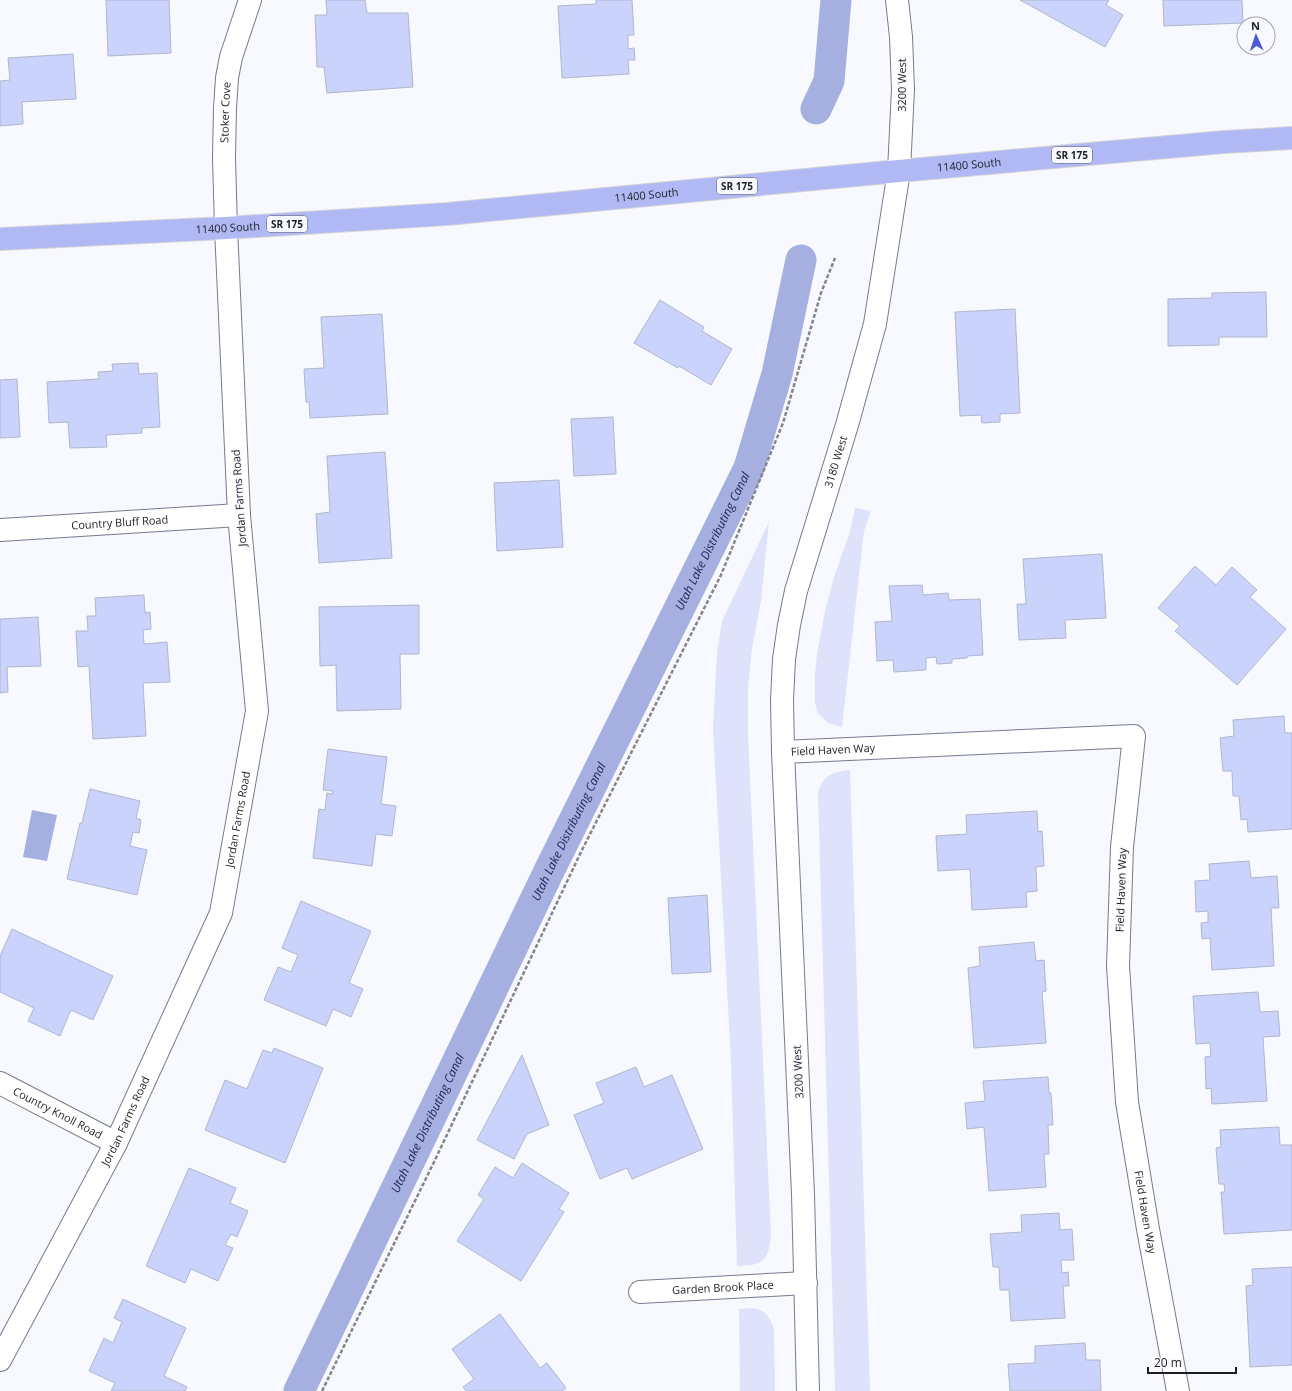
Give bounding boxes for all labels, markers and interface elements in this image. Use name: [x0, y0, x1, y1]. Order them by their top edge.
north arrow: [1236, 16, 1276, 56]
text: N: [1251, 18, 1260, 33]
street label: 3200 West: [894, 58, 909, 112]
street label: Stoker Cove: [216, 81, 234, 143]
road number: SR 175: [1052, 147, 1092, 163]
street label: 11400 South: [936, 154, 1002, 175]
road number: SR 175: [717, 178, 757, 194]
street label: 11400 South: [614, 184, 679, 205]
road number: SR 175: [267, 216, 307, 232]
street label: 11400 South: [195, 218, 260, 236]
street label: 3180 West: [820, 434, 850, 489]
street label: Jordan Farms Road: [228, 449, 249, 548]
water label: Utah Lake Distributing Canal: [671, 468, 754, 613]
street label: Country Bluff Road: [71, 511, 169, 533]
street label: Field Haven Way: [790, 740, 876, 759]
water label: Utah Lake Distributing Canal: [527, 759, 610, 903]
street label: Jordan Farms Road: [221, 770, 253, 870]
street label: Field Haven Way: [1112, 847, 1129, 932]
street label: 3200 West: [789, 1045, 806, 1099]
water label: Utah Lake Distributing Canal: [387, 1050, 468, 1195]
street label: Jordan Farms Road: [97, 1074, 153, 1169]
street label: Country Knoll Road: [11, 1083, 105, 1142]
street label: Field Haven Way: [1131, 1169, 1161, 1255]
street label: Garden Brook Place: [672, 1277, 774, 1297]
scale bar: [1148, 1349, 1236, 1375]
text: 20 m: [1154, 1354, 1182, 1371]

